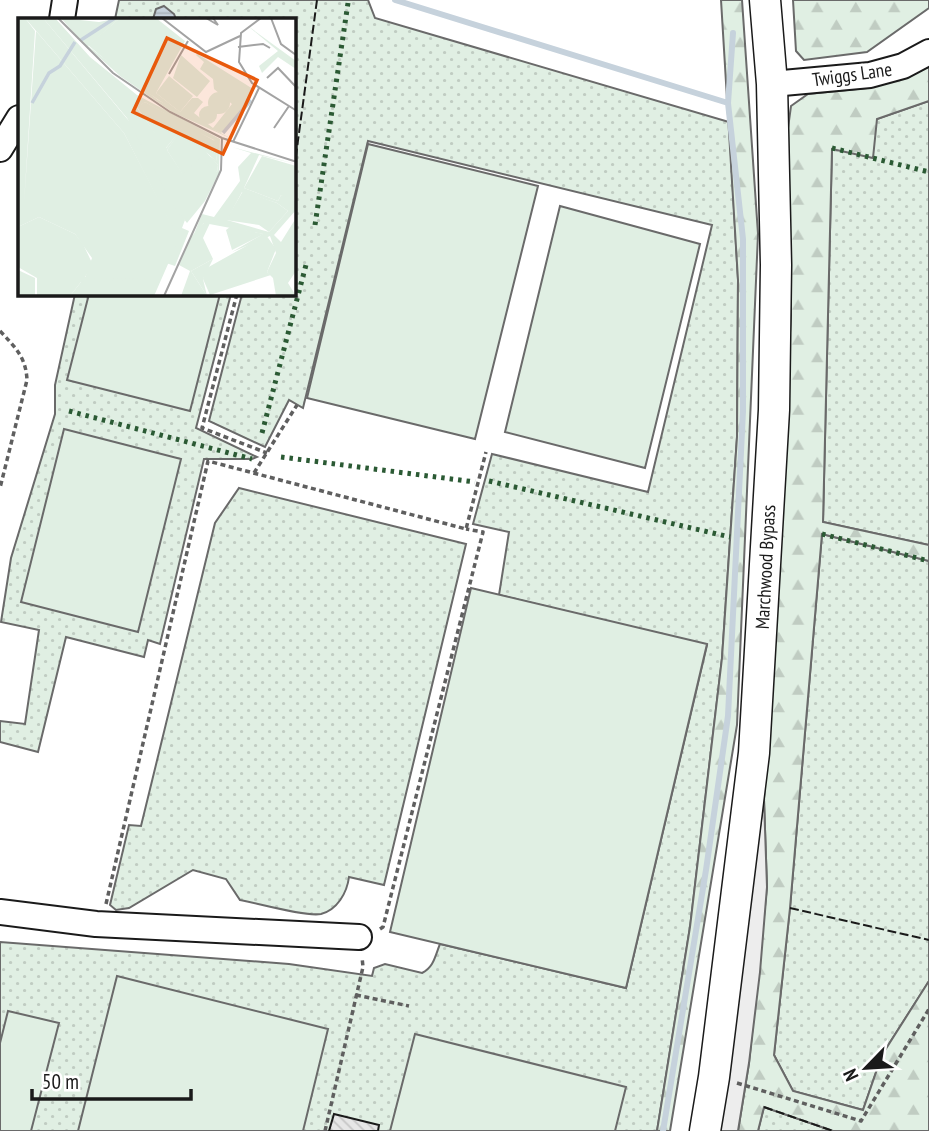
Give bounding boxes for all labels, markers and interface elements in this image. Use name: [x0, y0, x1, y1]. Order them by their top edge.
inset map: [18, 18, 296, 296]
street label: Twiggs Lane: [811, 57, 893, 91]
street label: Marchwood Bypass: [750, 504, 780, 630]
north arrow: [831, 1033, 901, 1103]
scale bar: [32, 1058, 191, 1102]
text: N: [838, 1065, 864, 1085]
text: 50 m: [42, 1068, 79, 1095]

